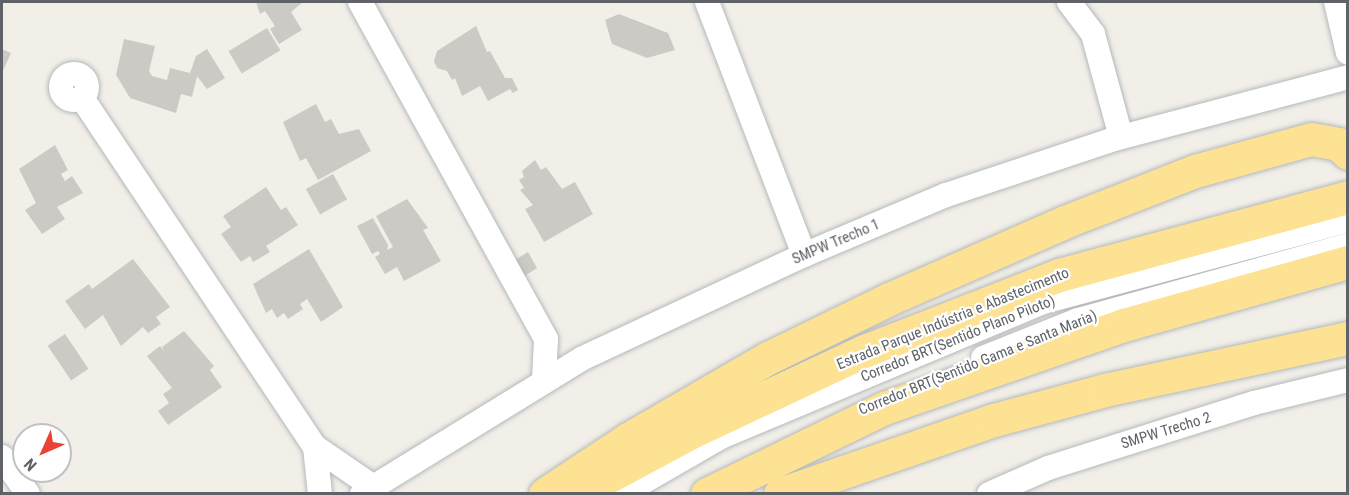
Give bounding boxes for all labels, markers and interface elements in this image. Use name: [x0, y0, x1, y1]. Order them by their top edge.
street label: SMPW Trecho 1: [789, 215, 883, 269]
street label: Estrada Parque Indústria e Abastecimento: [834, 264, 1072, 374]
street label: Corredor BRT(Sentido Plano Piloto): [858, 292, 1058, 386]
street label: Corredor BRT(Sentido Gama e Santa Maria): [856, 307, 1100, 419]
street label: SMPW Trecho 2: [1119, 409, 1213, 453]
north arrow: [12, 423, 72, 483]
text: N: [20, 454, 41, 475]

